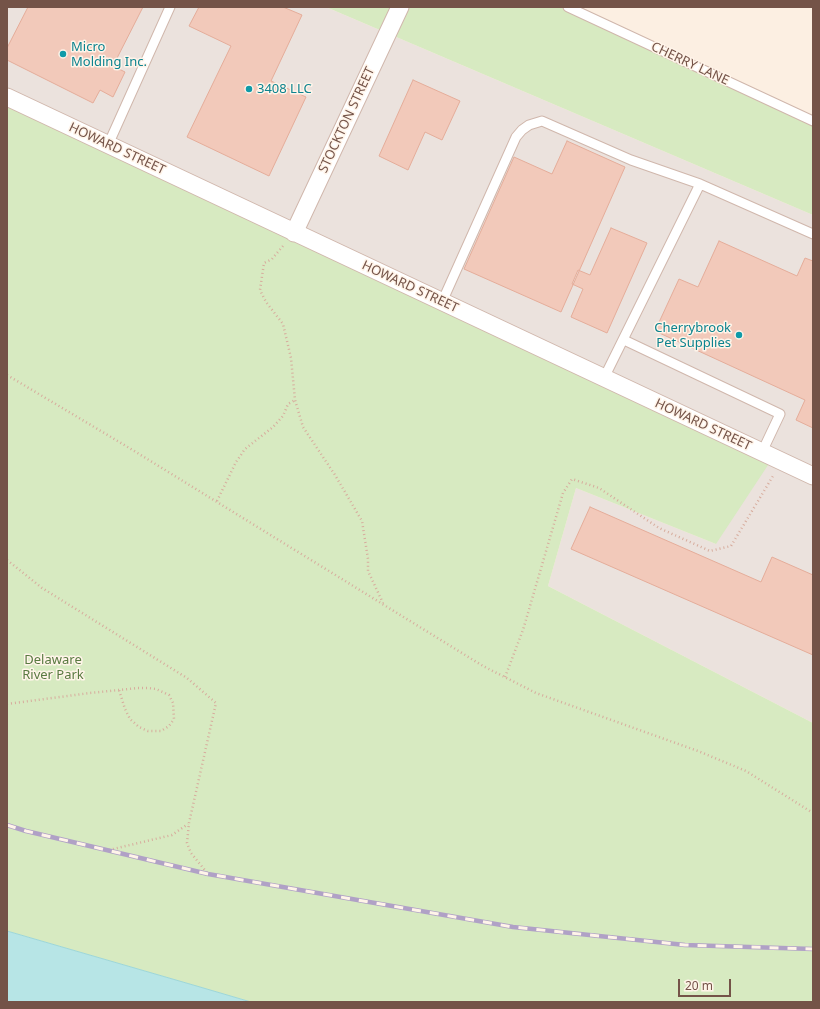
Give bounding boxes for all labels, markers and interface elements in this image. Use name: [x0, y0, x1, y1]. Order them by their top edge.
place label: Micro Molding Inc.: [71, 39, 147, 70]
street label: CHERRY LANE: [649, 39, 731, 89]
marker: Micro Molding Inc.: [58, 49, 68, 59]
street label: STOCKTON STREET: [316, 65, 378, 175]
place label: 3408 LLC: [257, 81, 312, 97]
marker: 3408 LLC: [244, 84, 254, 94]
street label: HOWARD STREET: [66, 120, 168, 178]
street label: HOWARD STREET: [359, 258, 461, 316]
place label: Cherrybrook Pet Supplies: [654, 320, 731, 351]
marker: Cherrybrook Pet Supplies: [734, 330, 744, 340]
street label: HOWARD STREET: [652, 396, 754, 454]
park label: Delaware River Park: [22, 652, 84, 683]
scale bar: [680, 971, 733, 997]
text: 20 m: [685, 977, 713, 994]

